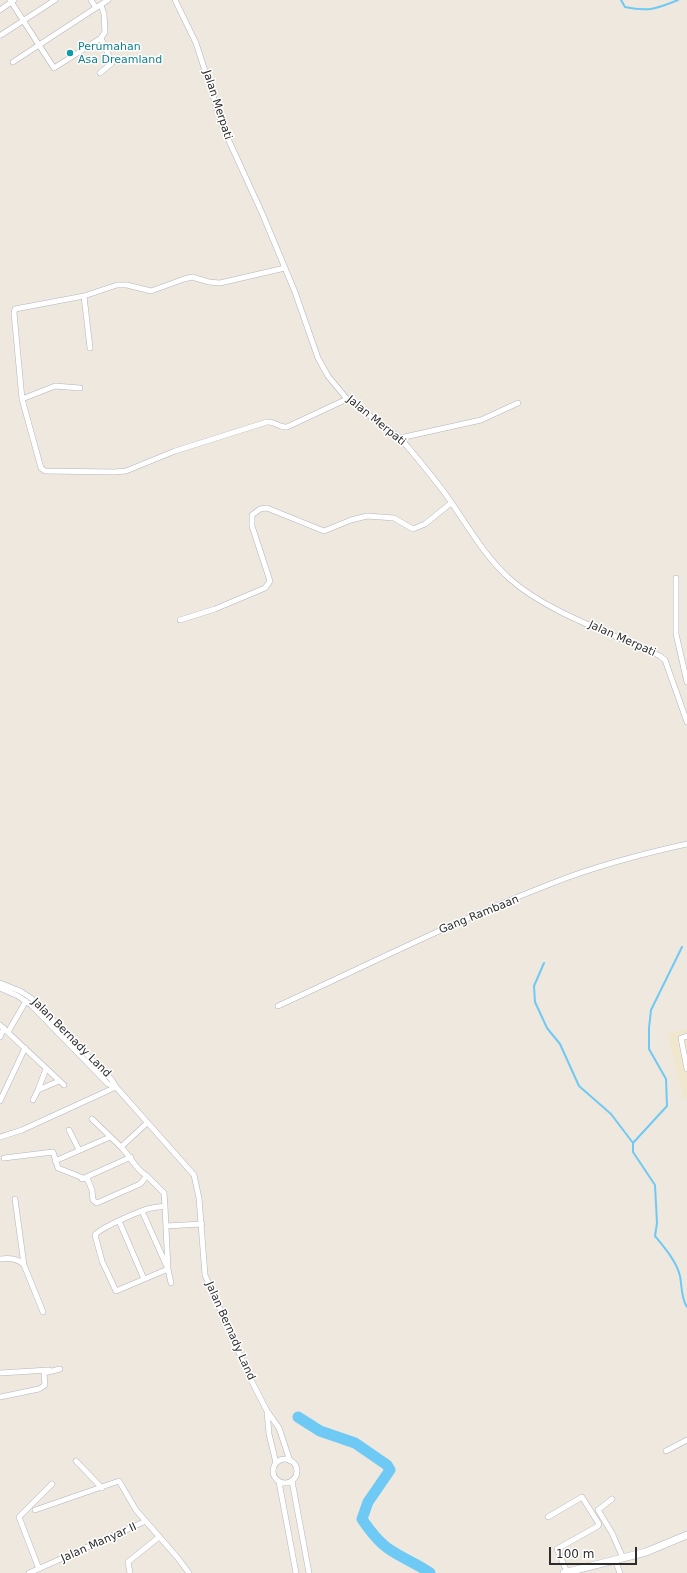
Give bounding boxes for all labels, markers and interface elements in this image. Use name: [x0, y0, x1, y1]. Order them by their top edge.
place label: Perumahan Asa Dreamland: [78, 40, 162, 66]
marker: Perumahan Asa Dreamland: [65, 48, 75, 58]
street label: Jalan Merpati: [200, 69, 234, 141]
street label: Jalan Merpati: [344, 393, 408, 449]
street label: Jalan Merpati: [586, 618, 658, 660]
street label: Gang Rambaan: [437, 893, 521, 937]
street label: Jalan Bernady Land: [29, 996, 113, 1080]
street label: Jalan Bernady Land: [202, 1280, 258, 1382]
street label: Jalan Manyar II: [59, 1520, 139, 1566]
scale bar: [551, 1539, 639, 1565]
text: 100 m: [556, 1547, 594, 1561]

